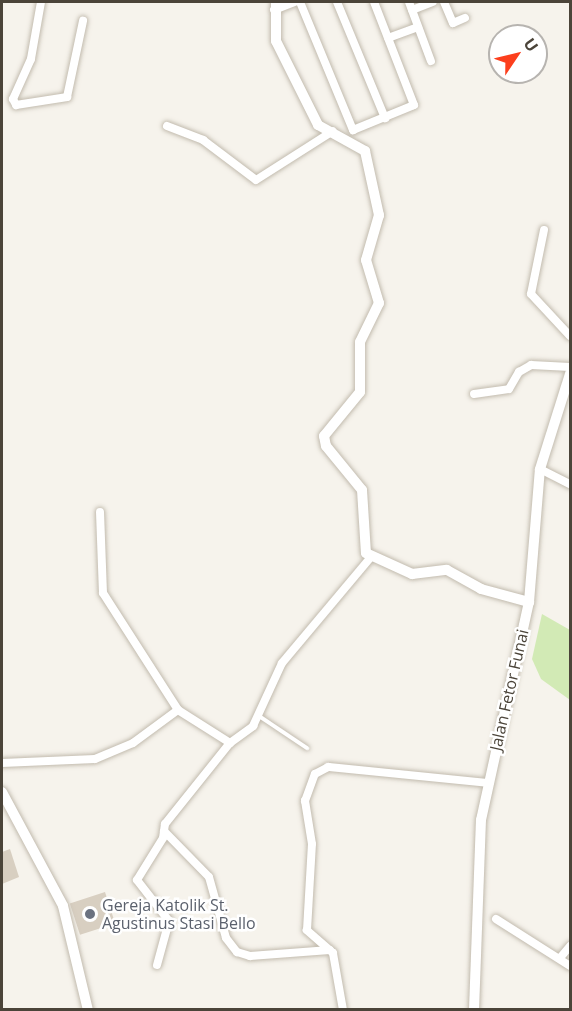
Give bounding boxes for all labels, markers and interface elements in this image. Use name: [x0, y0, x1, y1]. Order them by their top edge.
north arrow: [488, 24, 548, 84]
text: U: [519, 34, 544, 56]
street label: Jalan Fetor Funai: [486, 627, 532, 753]
place label: Gereja Katolik St. Agustinus Stasi Bello: [102, 895, 256, 933]
marker: Gereja Katolik St. Agustinus Stasi Bello: [83, 907, 97, 921]

